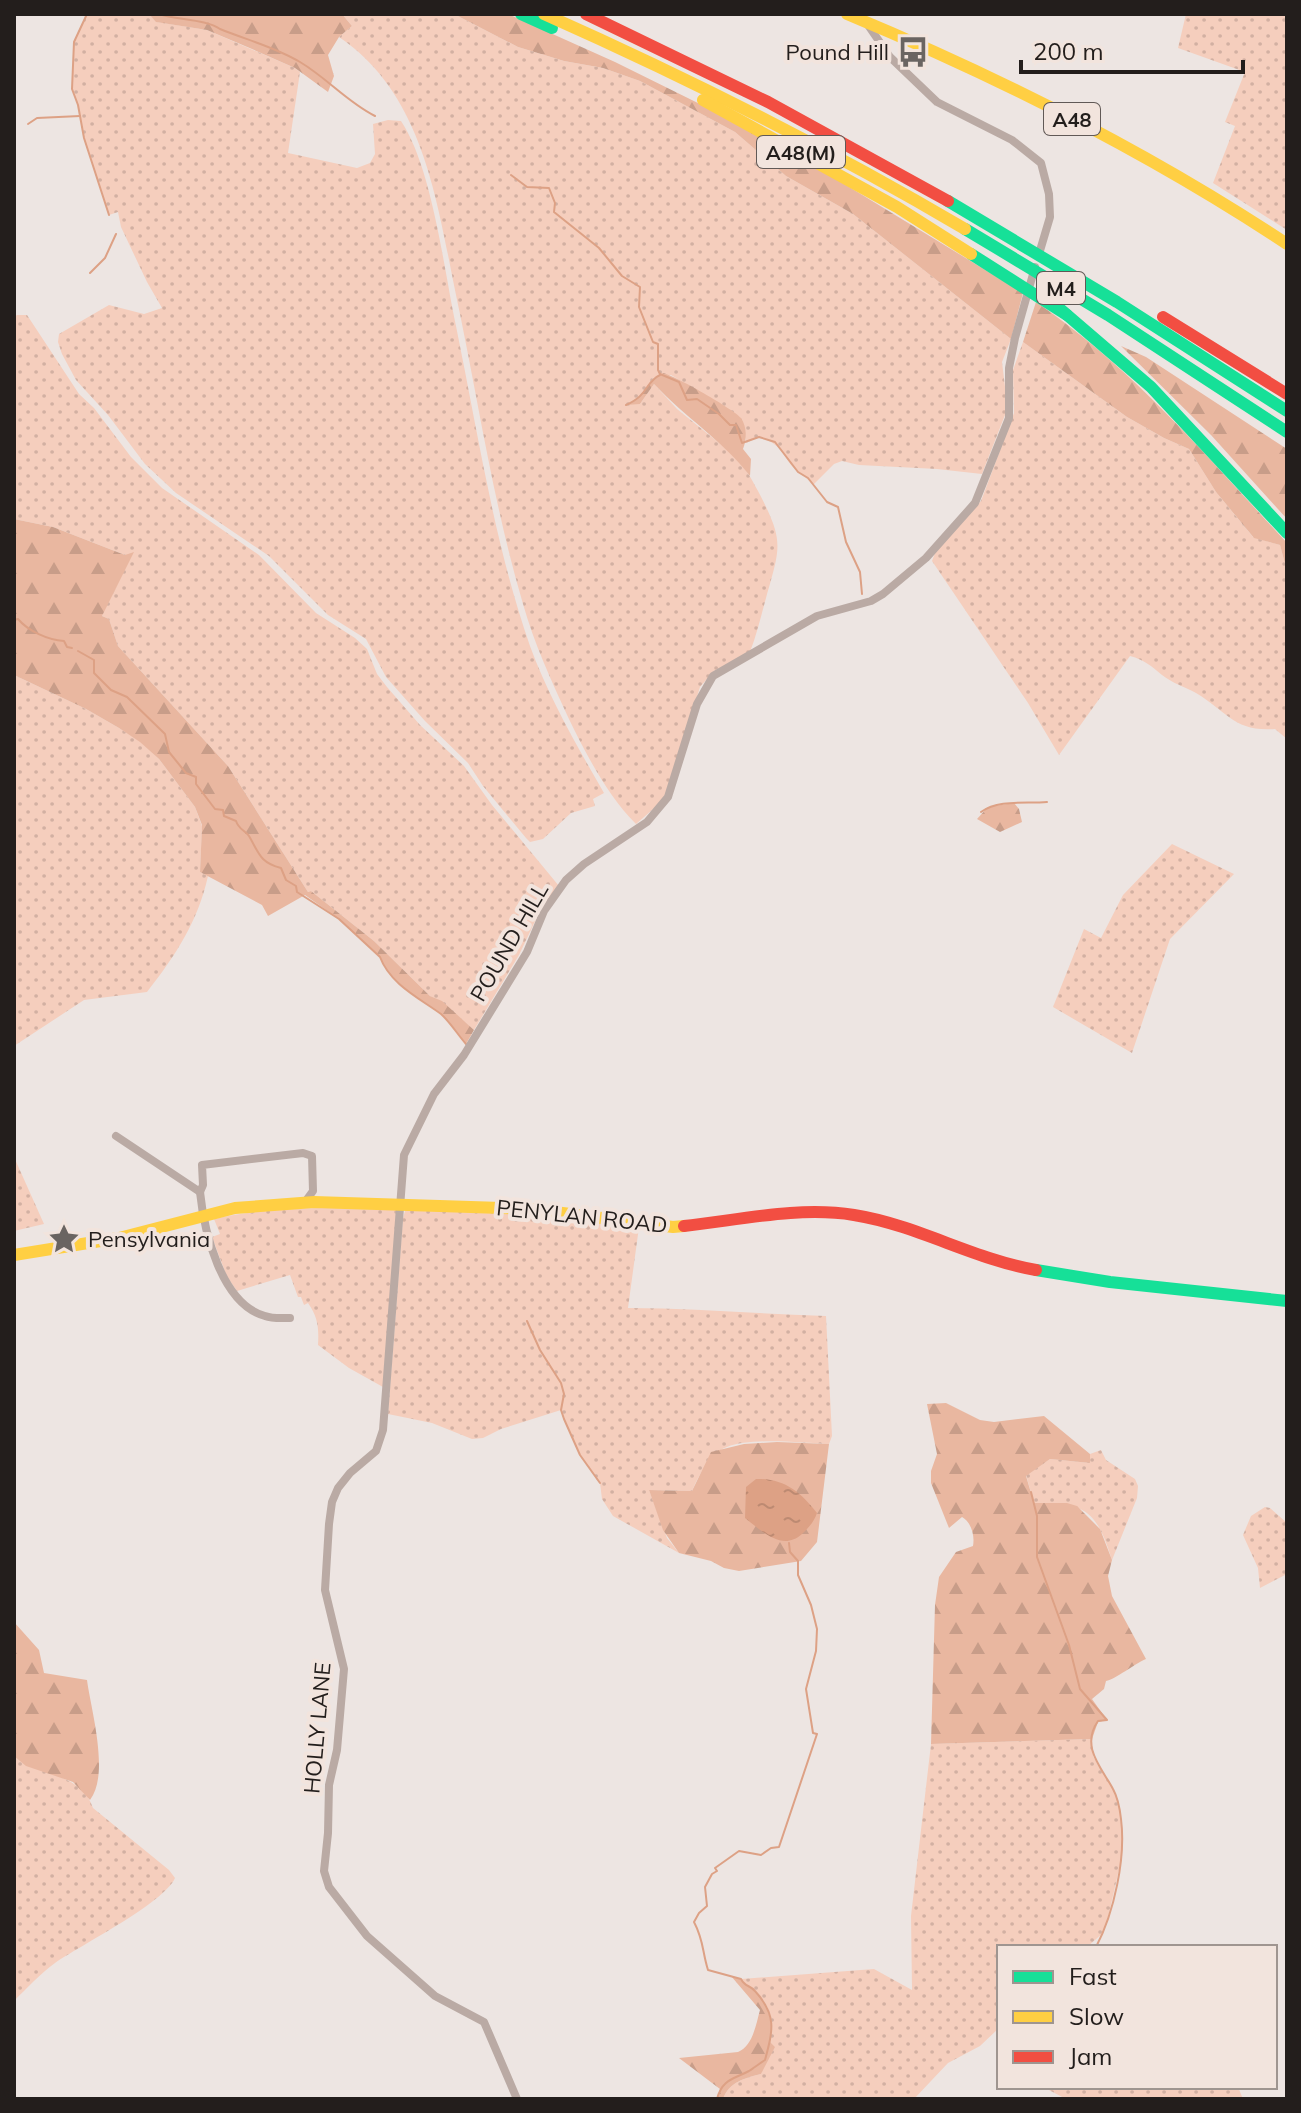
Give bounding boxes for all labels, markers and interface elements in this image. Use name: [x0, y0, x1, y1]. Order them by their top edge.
scale bar: [1021, 24, 1243, 74]
bus stop icon: Pound Hill: [896, 35, 930, 69]
text: 200 m: [1033, 36, 1104, 66]
place label: Pound Hill: [786, 38, 889, 66]
road number: A48: [1044, 103, 1100, 135]
road number: A48(M): [757, 136, 845, 168]
road number: M4: [1037, 272, 1085, 304]
street label: POUND HILL: [464, 878, 554, 1006]
street label: PENYLAN ROAD: [495, 1193, 669, 1239]
place icon: Pensylvania: [47, 1222, 81, 1256]
place label: Pensylvania: [88, 1225, 210, 1253]
street label: HOLLY LANE: [297, 1661, 337, 1795]
legend: [997, 1945, 1277, 2089]
text: Fast: [1069, 1961, 1117, 1991]
text: Slow: [1069, 2001, 1124, 2031]
text: Jam: [1069, 2041, 1112, 2071]

